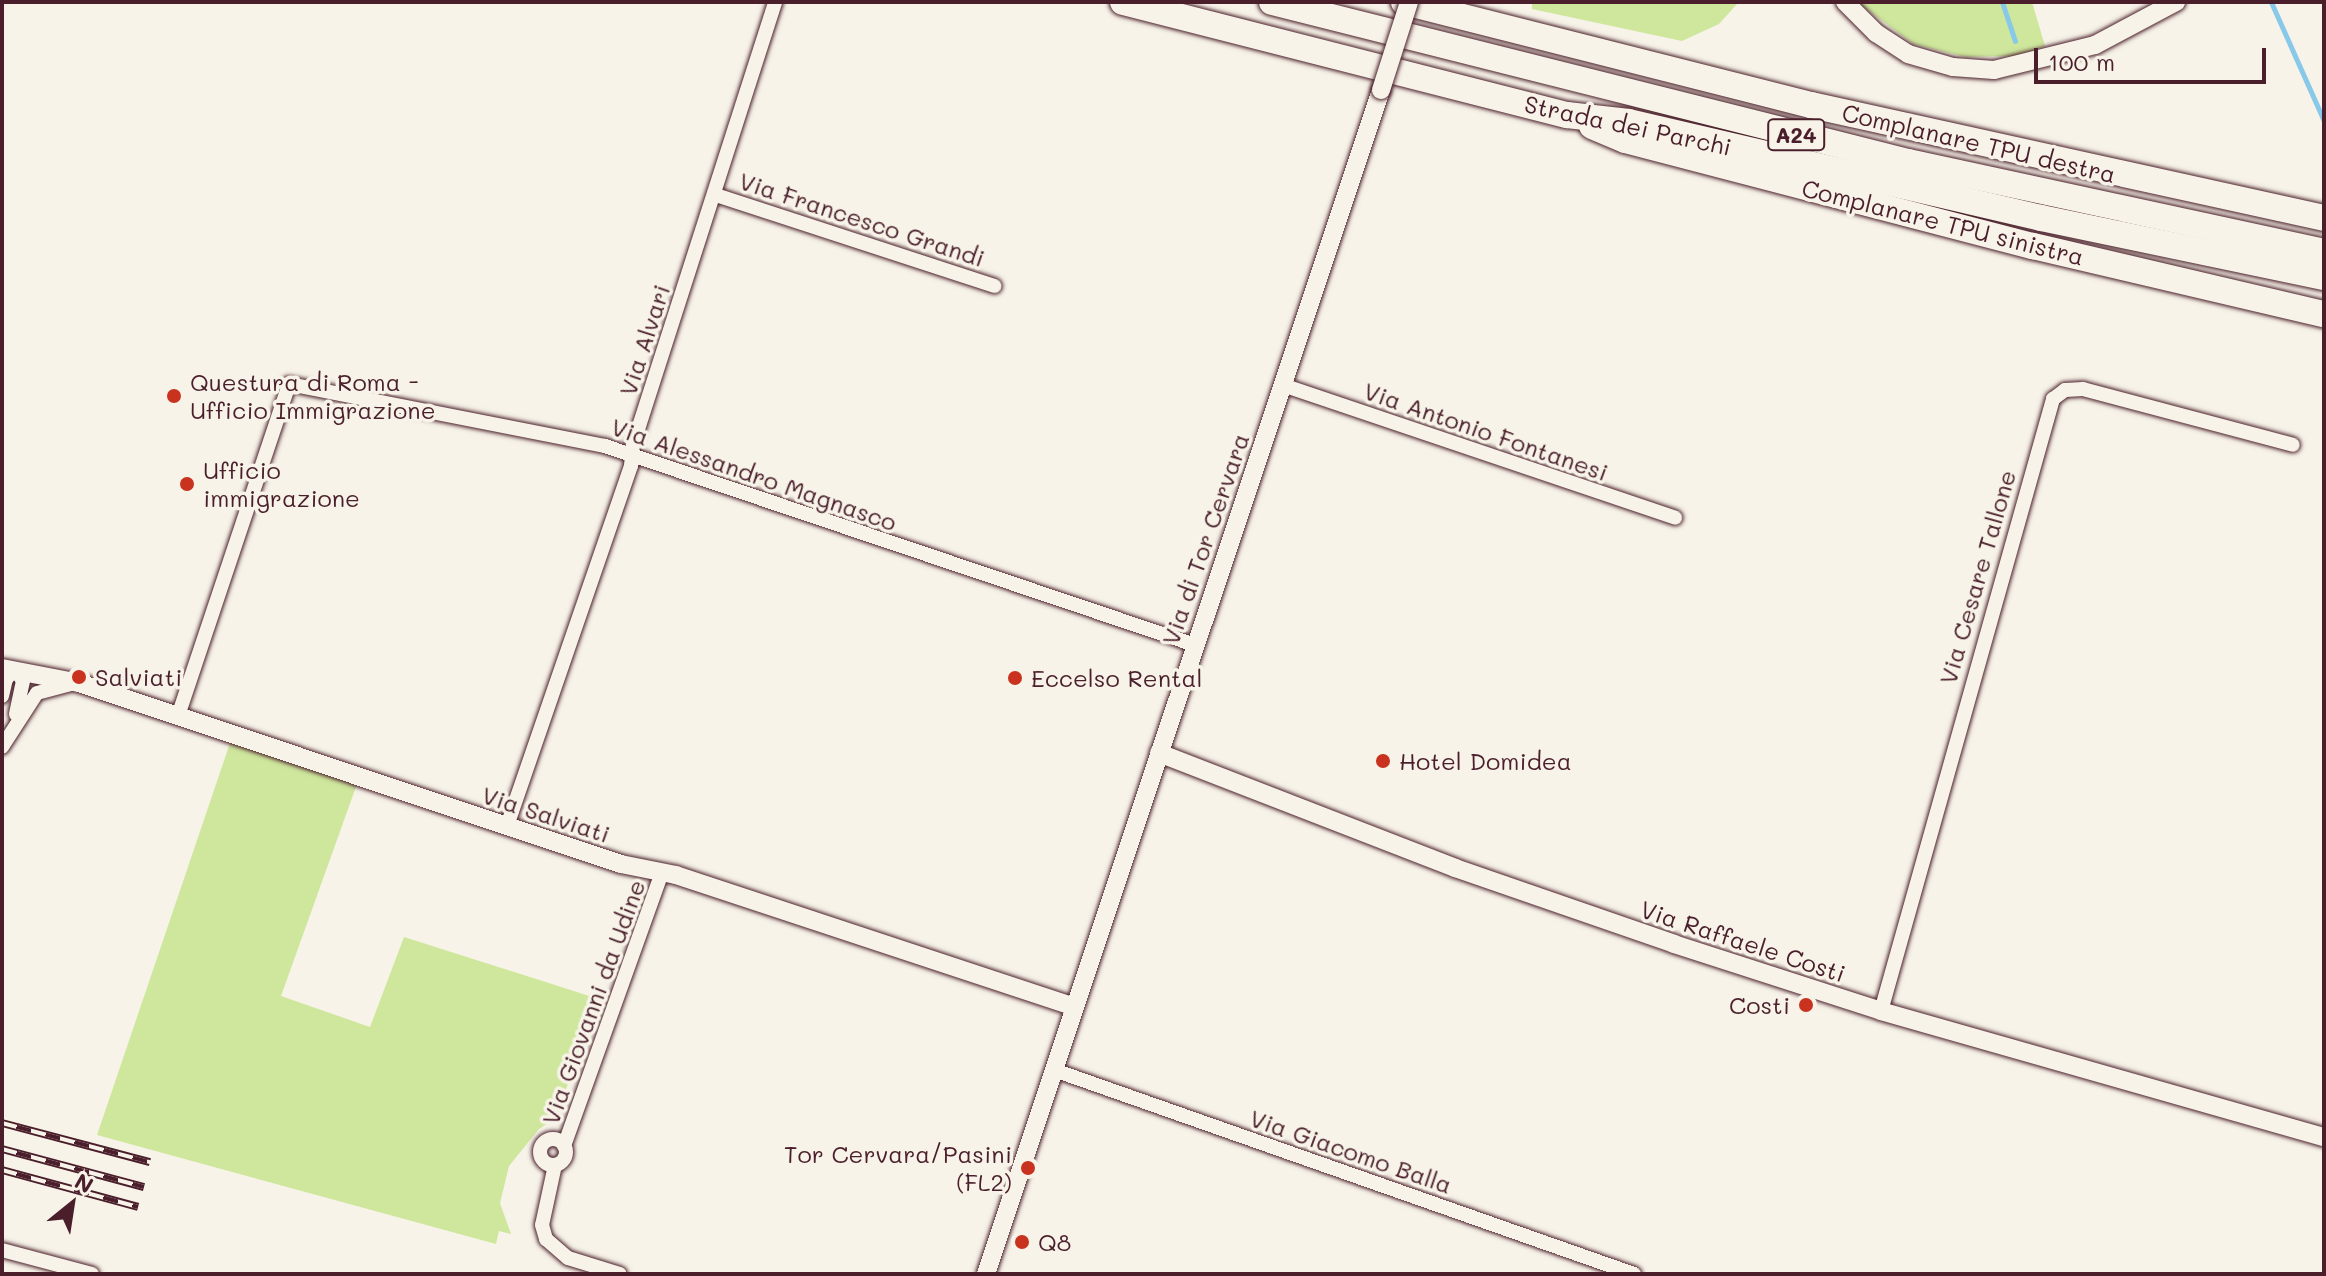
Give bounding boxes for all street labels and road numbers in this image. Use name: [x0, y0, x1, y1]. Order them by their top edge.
street label: Strada dei Parchi: [1522, 89, 1734, 161]
street label: Complanare TPU destra: [1839, 97, 2119, 189]
road number: A24: [1766, 117, 1826, 153]
street label: Via Francesco Grandi: [736, 166, 988, 272]
street label: Complanare TPU sinistra: [1799, 173, 2087, 271]
street label: Via Alvari: [613, 281, 675, 399]
street label: Via Antonio Fontanesi: [1360, 376, 1612, 486]
street label: Via Alessandro Magnasco: [608, 412, 900, 536]
street label: Via di Tor Cervara: [1155, 430, 1255, 648]
street label: Via Cesare Tallone: [1933, 467, 2021, 687]
street label: Via Salviati: [478, 780, 614, 848]
street label: Via Giovanni da Udine: [535, 876, 651, 1128]
street label: Via Raffaele Costi: [1637, 894, 1849, 988]
street label: Via Giacomo Balla: [1246, 1103, 1456, 1199]

